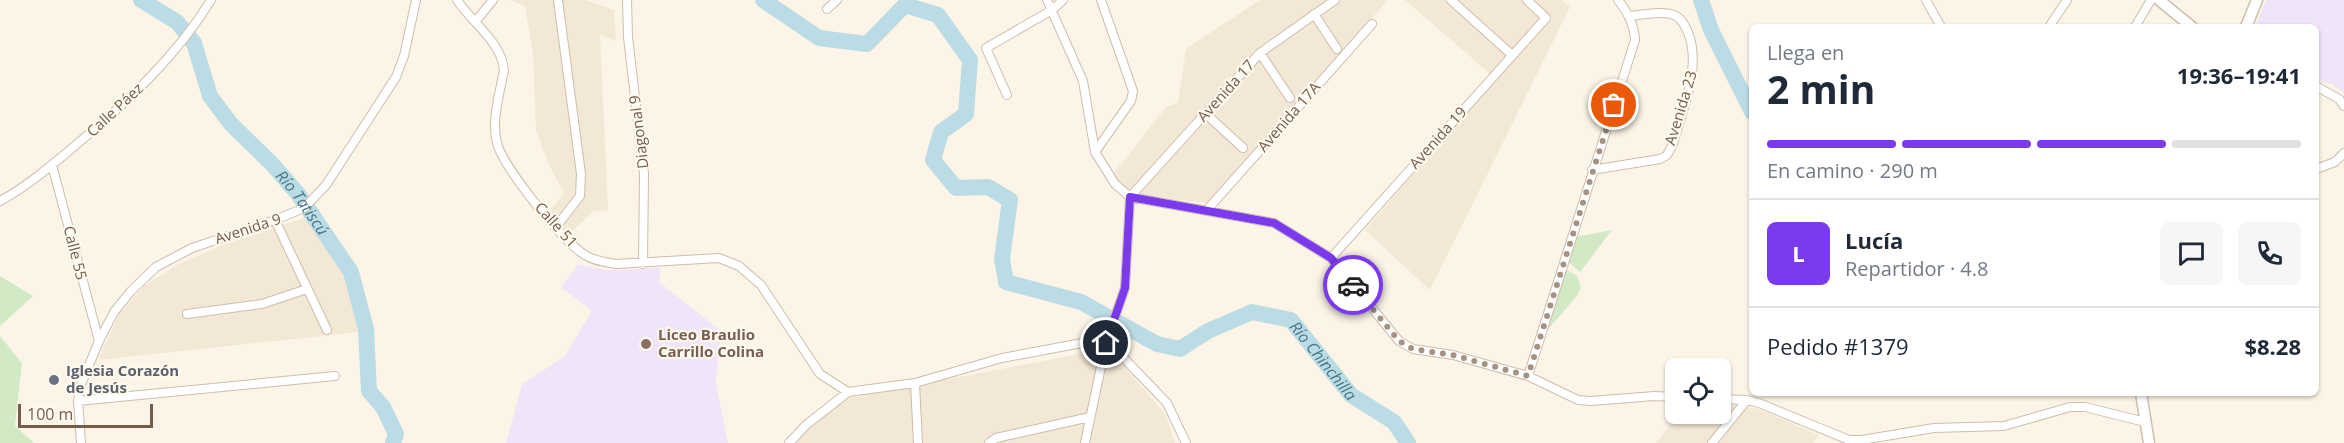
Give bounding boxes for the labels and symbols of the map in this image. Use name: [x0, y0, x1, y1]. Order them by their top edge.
street label: Avenida 17: [1192, 55, 1258, 126]
street label: Avenida 23: [1659, 68, 1701, 147]
street label: Avenida 17A: [1252, 77, 1324, 156]
street label: Calle Páez: [82, 78, 147, 141]
pin: [1588, 79, 1639, 130]
street label: Diagonal 9: [624, 94, 652, 170]
street label: Avenida 19: [1404, 102, 1470, 173]
water label: Río Tatiscú: [271, 165, 334, 239]
street label: Calle 51: [531, 197, 583, 251]
street label: Avenida 9: [212, 208, 283, 248]
street label: Calle 55: [60, 224, 92, 282]
courier: [1323, 255, 1383, 315]
water label: Río Chinchilla: [1285, 316, 1362, 405]
pin: [1080, 317, 1131, 368]
place label: Liceo Braulio Carrillo Colina: [658, 324, 764, 361]
marker: Liceo Braulio Carrillo Colina: [639, 337, 653, 351]
place label: Iglesia Corazón de Jesús: [66, 360, 179, 397]
marker: Iglesia Corazón de Jesús: [47, 373, 61, 387]
scale bar: [18, 401, 153, 428]

